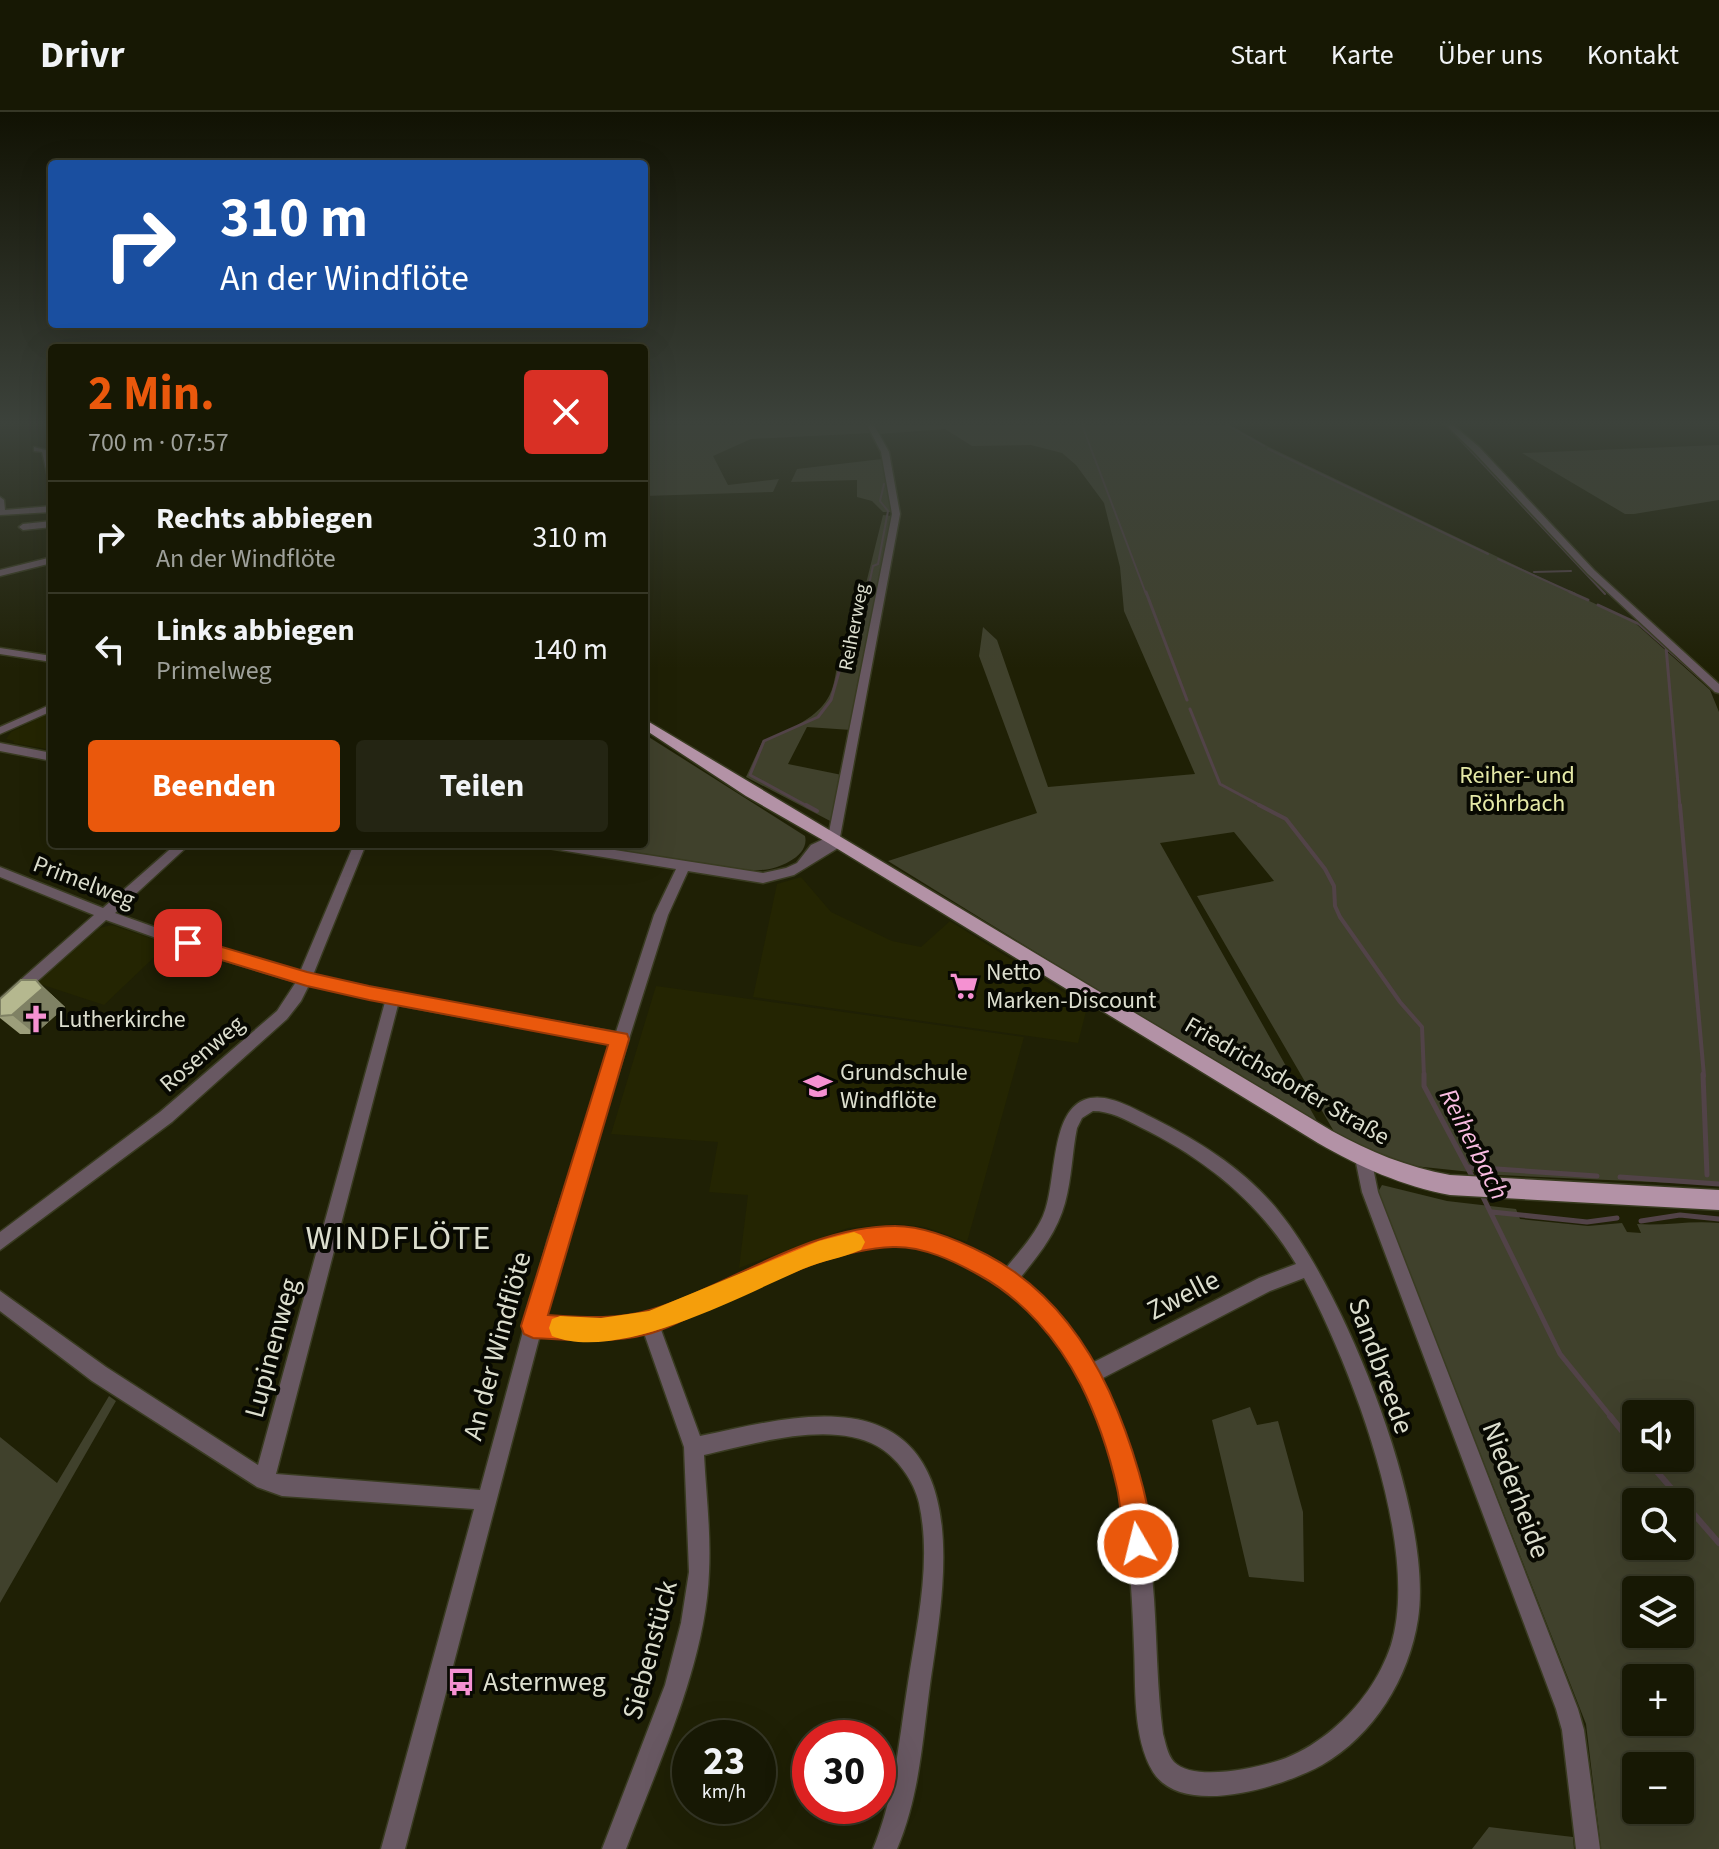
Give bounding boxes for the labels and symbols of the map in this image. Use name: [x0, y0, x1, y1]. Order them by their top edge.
street label: Reiherweg: [832, 581, 876, 673]
park label: Reiher- und Röhrbach: [1459, 758, 1575, 821]
street label: Primelweg: [28, 847, 140, 917]
pin: [154, 909, 222, 977]
place label: Netto Marken-Discount: [986, 955, 1156, 1018]
supermarket icon: Netto Marken-Discount: [949, 971, 979, 1001]
place label: Lutherkirche: [58, 1002, 186, 1037]
church icon: Lutherkirche: [21, 1004, 51, 1034]
street label: Rosenweg: [152, 1007, 252, 1101]
street label: Friedrichsdorfer Straße: [1178, 1008, 1396, 1154]
place label: Grundschule Windflöte: [840, 1055, 968, 1118]
school or university icon: Grundschule Windflöte: [803, 1071, 833, 1101]
water label: Reiherbach: [1430, 1082, 1518, 1206]
district label: WINDFLÖTE: [306, 1214, 492, 1263]
street label: An der Windflöte: [453, 1247, 541, 1445]
street label: Zwelle: [1140, 1260, 1226, 1330]
street label: Lupinenweg: [234, 1274, 310, 1422]
street label: Sandbreede: [1338, 1292, 1424, 1440]
street label: Niederheide: [1472, 1416, 1560, 1564]
position arrow: [1096, 1502, 1180, 1586]
street label: Siebenstück: [612, 1576, 688, 1724]
place label: Asternweg: [483, 1662, 606, 1702]
bus stop icon: Asternweg: [446, 1667, 476, 1697]
speed limit sign: 30: [792, 1720, 896, 1824]

